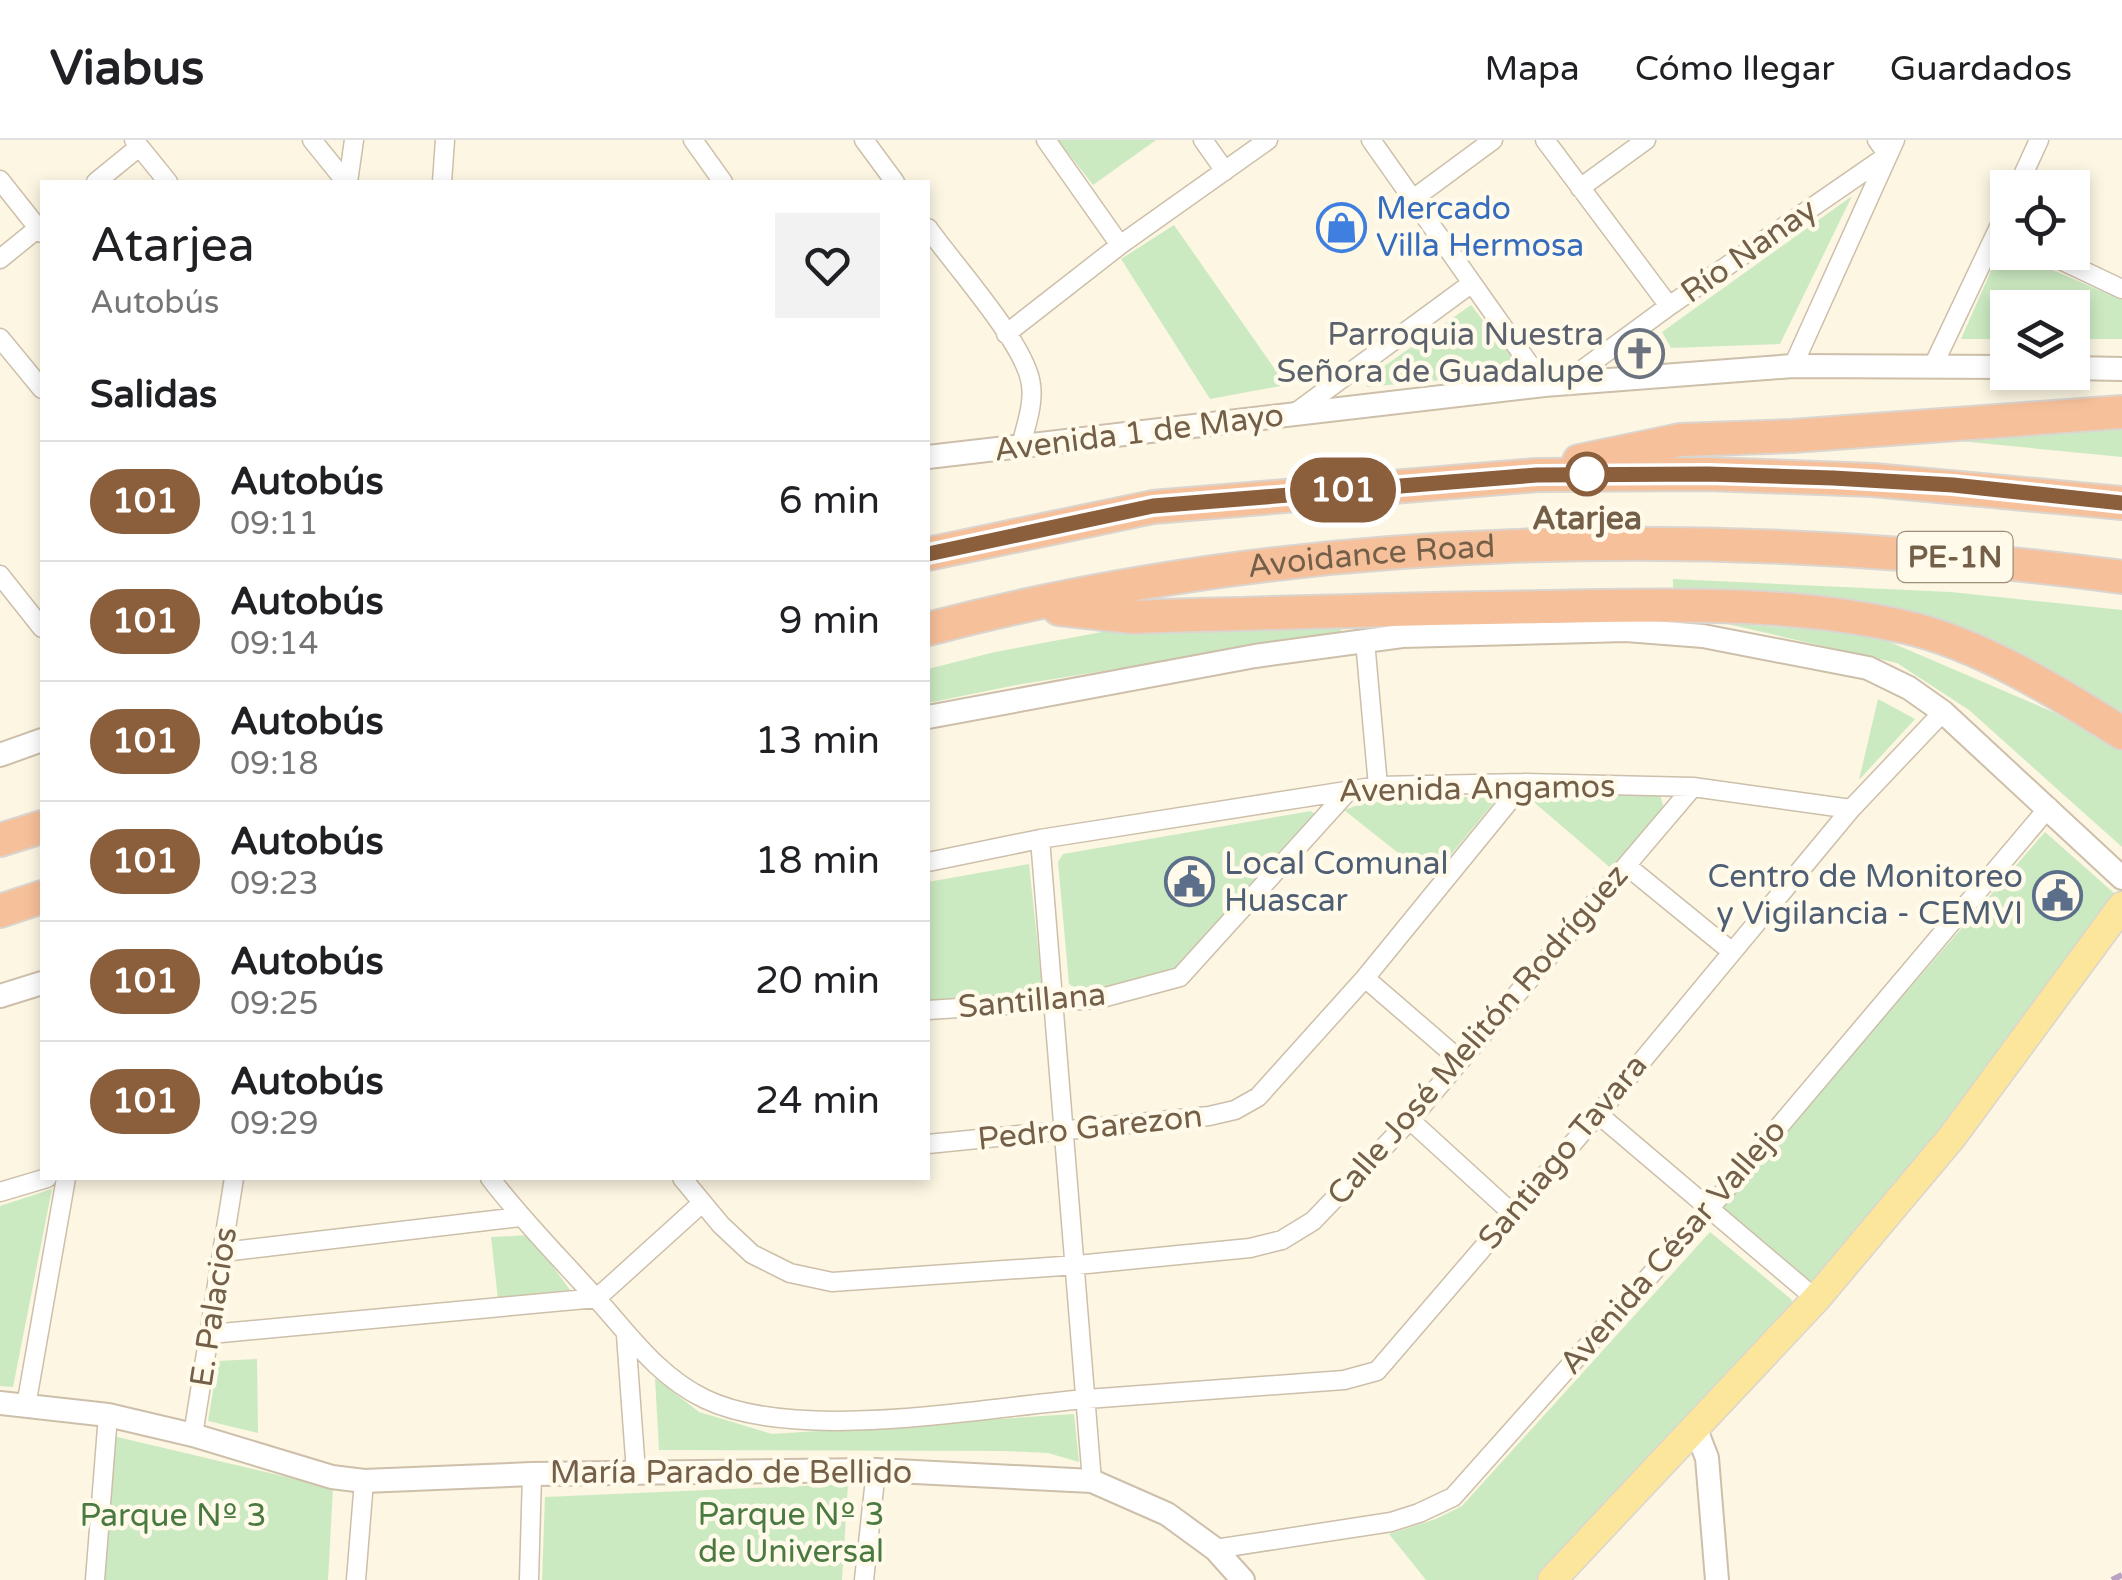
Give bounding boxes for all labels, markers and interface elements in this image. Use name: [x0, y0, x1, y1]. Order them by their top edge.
text: Viabus: [50, 40, 204, 98]
text: Mapa: [1485, 48, 1580, 90]
text: Cómo llegar: [1635, 48, 1835, 90]
text: Guardados: [1890, 48, 2072, 90]
map controls: [1990, 170, 2090, 390]
button: locate: [1990, 170, 2090, 270]
place label: Mercado Villa Hermosa: [1376, 190, 1584, 265]
street label: Río Nanay: [1674, 191, 1824, 311]
shop icon: Mercado Villa Hermosa: [1315, 201, 1367, 253]
button: heart: [775, 213, 880, 318]
text: Atarjea: [90, 217, 255, 275]
text: Autobús: [90, 284, 219, 322]
button: layers: [1990, 290, 2090, 390]
place label: Parroquia Nuestra Señora de Guadalupe: [1276, 316, 1604, 391]
church icon: Parroquia Nuestra Señora de Guadalupe: [1613, 327, 1665, 379]
text: Salidas: [90, 372, 217, 418]
street label: Avenida 1 de Mayo: [992, 396, 1286, 470]
marker: Atarjea: [1566, 453, 1608, 495]
line badge: 101: [1286, 458, 1400, 522]
text: Autobús: [230, 459, 384, 505]
text: 101: [1310, 469, 1376, 511]
text: 6 min: [779, 478, 880, 524]
text: 101: [112, 480, 178, 522]
place label: Atarjea: [1532, 500, 1642, 538]
text: 09:11: [230, 505, 319, 543]
street label: Avoidance Road: [1245, 528, 1496, 586]
road number: PE-1N: [1898, 532, 2012, 582]
text: Autobús: [230, 579, 384, 625]
text: 9 min: [779, 598, 880, 644]
text: 101: [112, 600, 178, 642]
text: 09:14: [230, 625, 319, 663]
text: Autobús: [230, 699, 384, 745]
text: 13 min: [755, 718, 880, 764]
text: 101: [112, 720, 178, 762]
text: 09:18: [230, 745, 319, 783]
street label: Avenida Angamos: [1338, 768, 1616, 810]
text: Autobús: [230, 819, 384, 865]
text: 18 min: [755, 838, 880, 884]
text: 101: [112, 840, 178, 882]
place label: Local Comunal Huascar: [1224, 845, 1449, 920]
public building icon: Local Comunal Huascar: [1163, 856, 1215, 908]
street label: Calle José Melitón Rodríguez: [1320, 857, 1636, 1213]
place label: Centro de Monitoreo y Vigilancia - CEMVI: [1707, 858, 2023, 933]
text: 09:23: [230, 865, 319, 903]
public building icon: Centro de Monitoreo y Vigilancia - CEMVI: [2032, 869, 2084, 921]
text: Autobús: [230, 939, 384, 985]
text: 20 min: [755, 958, 880, 1004]
text: 101: [112, 960, 178, 1002]
street label: Santillana: [956, 976, 1108, 1026]
text: 09:25: [230, 985, 319, 1023]
street label: Santiago Tavara: [1470, 1047, 1656, 1257]
text: Autobús: [230, 1059, 384, 1105]
text: 24 min: [755, 1078, 880, 1124]
text: 101: [112, 1080, 178, 1122]
street label: Pedro Garezon: [976, 1097, 1204, 1159]
text: 09:29: [230, 1105, 319, 1143]
street label: Avenida César Vallejo: [1552, 1112, 1794, 1382]
street label: E. Palacios: [183, 1224, 245, 1390]
street label: María Parado de Bellido: [550, 1454, 912, 1492]
park label: Parque Nº 3 de Universal: [697, 1496, 885, 1571]
park label: Parque Nº 3: [79, 1497, 267, 1535]

